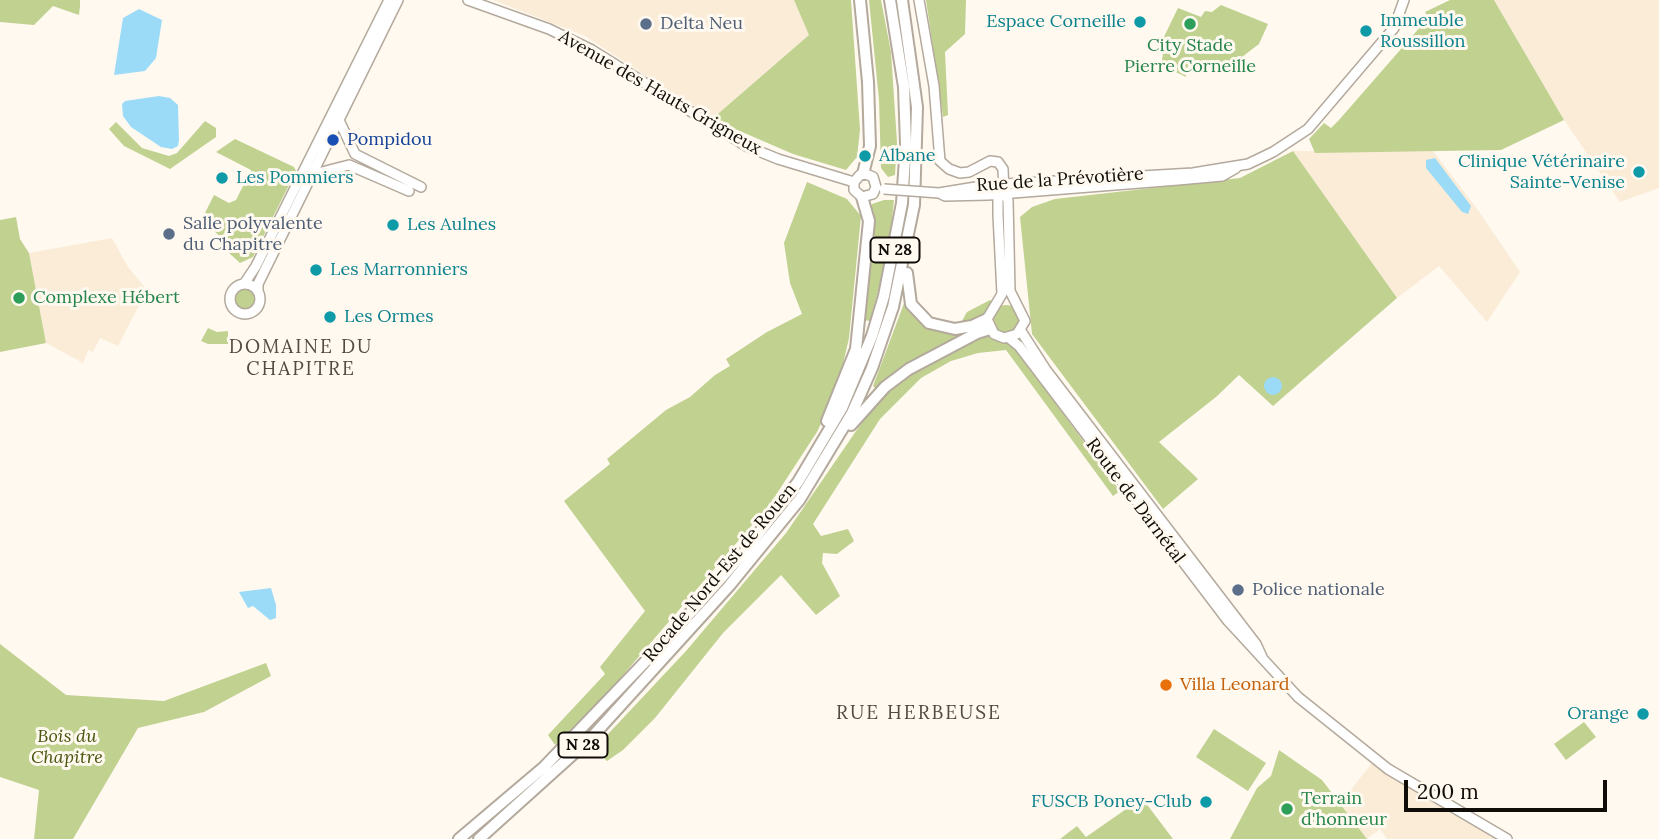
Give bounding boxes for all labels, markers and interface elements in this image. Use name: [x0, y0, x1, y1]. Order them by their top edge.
place label: Immeuble Roussillon: [1380, 10, 1465, 52]
place label: Espace Corneille: [986, 11, 1126, 33]
place label: Delta Neu: [660, 13, 743, 35]
marker: Espace Corneille: [1132, 14, 1148, 30]
marker: Delta Neu: [638, 16, 654, 32]
marker: City Stade Pierre Corneille: [1182, 16, 1198, 32]
marker: Immeuble Roussillon: [1358, 23, 1374, 39]
street label: Avenue des Hauts Grigneux: [555, 26, 765, 160]
place label: City Stade Pierre Corneille: [1124, 35, 1256, 78]
place label: Pompidou: [347, 129, 432, 151]
marker: Pompidou: [325, 132, 341, 148]
place label: Albane: [879, 145, 936, 167]
marker: Albane: [857, 148, 873, 164]
place label: Clinique Vétérinaire Sainte-Venise: [1458, 151, 1625, 194]
street label: Rue de la Prévotière: [976, 163, 1144, 197]
marker: Clinique Vétérinaire Sainte-Venise: [1631, 164, 1647, 180]
place label: Les Pommiers: [236, 167, 354, 189]
marker: Les Pommiers: [214, 170, 230, 186]
place label: Salle polyvalente du Chapitre: [183, 213, 323, 256]
place label: Les Aulnes: [407, 214, 496, 236]
marker: Les Aulnes: [385, 217, 401, 233]
marker: Salle polyvalente du Chapitre: [161, 226, 177, 242]
road number: N 28: [870, 238, 920, 262]
place label: Les Marronniers: [330, 259, 468, 281]
marker: Les Marronniers: [308, 262, 324, 278]
place label: Complexe Hébert: [33, 287, 180, 309]
marker: Complexe Hébert: [11, 290, 27, 306]
place label: Les Ormes: [344, 306, 433, 328]
marker: Les Ormes: [322, 309, 338, 325]
district label: DOMAINE DU CHAPITRE: [230, 337, 372, 381]
street label: Route de Darnétal: [1081, 434, 1189, 568]
street label: Rocade Nord-Est de Rouen: [639, 479, 801, 667]
place label: Police nationale: [1252, 579, 1385, 601]
marker: Police nationale: [1230, 582, 1246, 598]
place label: Villa Leonard: [1180, 674, 1290, 696]
marker: Villa Leonard: [1158, 677, 1174, 693]
district label: RUE HERBEUSE: [838, 703, 1000, 725]
place label: Orange: [1567, 703, 1629, 725]
marker: Orange: [1635, 706, 1651, 722]
park label: Bois du Chapitre: [31, 726, 103, 768]
road number: N 28: [558, 732, 608, 758]
scale bar: [1407, 766, 1610, 810]
text: 200 m: [1417, 778, 1479, 805]
place label: Terrain d'honneur: [1301, 788, 1387, 830]
place label: FUSCB Poney-Club: [1031, 791, 1192, 813]
marker: FUSCB Poney-Club: [1198, 794, 1214, 810]
marker: Terrain d'honneur: [1279, 801, 1295, 817]

